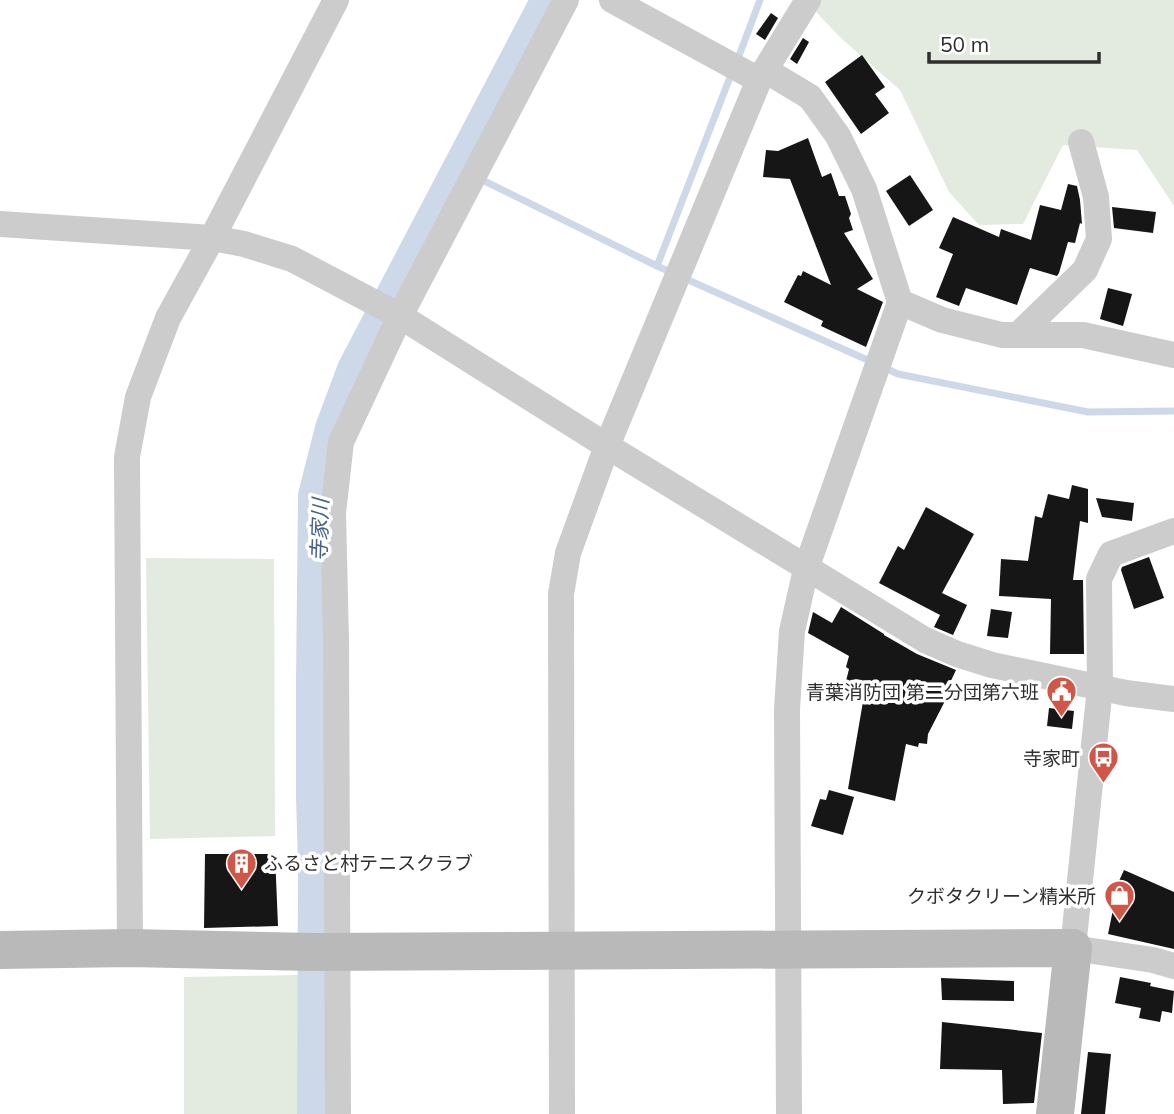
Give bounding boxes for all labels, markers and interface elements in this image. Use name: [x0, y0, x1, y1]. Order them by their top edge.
scale bar: [929, 21, 1099, 65]
text: 50 m: [940, 31, 989, 57]
water label: 寺家川: [305, 496, 333, 562]
public building icon: 青葉消防団 第二分団第六班: [1045, 675, 1079, 719]
place label: 青葉消防団 第二分団第六班: [806, 680, 1039, 704]
bus stop icon: 寺家町: [1086, 741, 1120, 785]
place label: 寺家町: [1023, 746, 1080, 770]
building icon: ふるさと村テニスクラブ: [224, 846, 258, 890]
place label: ふるさと村テニスクラブ: [264, 851, 473, 875]
shop icon: クボタクリーン精米所: [1102, 879, 1136, 923]
place label: クボタクリーン精米所: [907, 884, 1096, 908]

